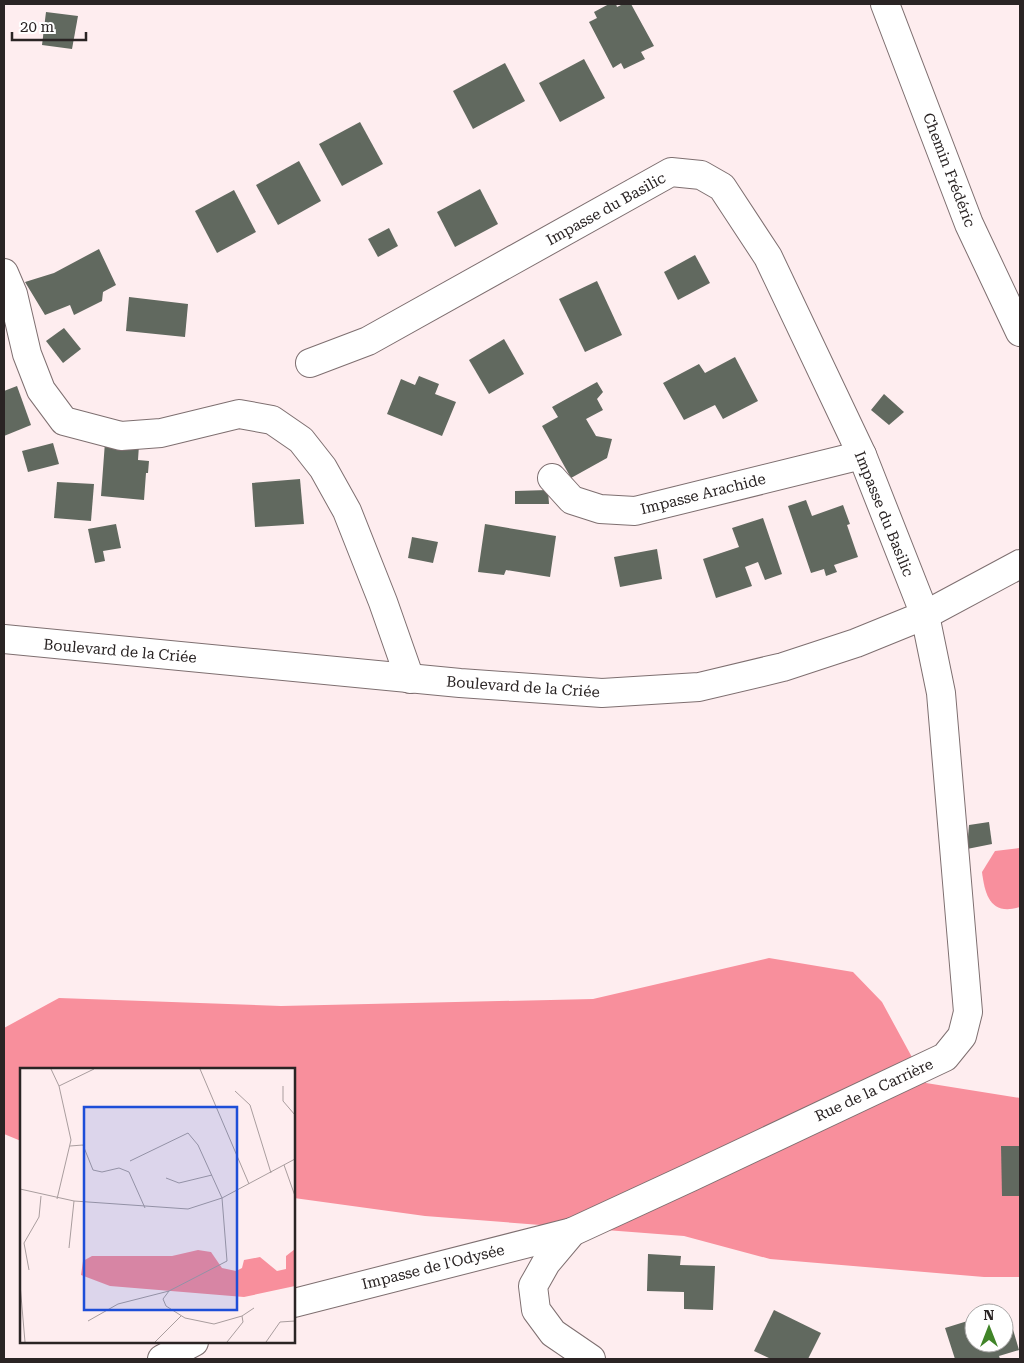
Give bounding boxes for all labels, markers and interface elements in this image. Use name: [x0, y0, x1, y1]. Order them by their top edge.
scale bar: [12, 10, 86, 42]
text: 20 m: [20, 18, 55, 36]
street label: Chemin Frédéric: [919, 110, 979, 230]
street label: Impasse du Basilic: [543, 169, 669, 249]
street label: Impasse du Basilic: [851, 449, 917, 579]
street label: Impasse Arachide: [639, 470, 767, 518]
street label: Boulevard de la Criée: [43, 635, 197, 667]
street label: Boulevard de la Criée: [446, 673, 600, 701]
street label: Rue de la Carrière: [812, 1055, 936, 1125]
inset map: [20, 1068, 295, 1343]
street label: Impasse de l'Odysée: [360, 1241, 506, 1293]
north arrow: [964, 1303, 1014, 1353]
text: N: [984, 1307, 995, 1323]

